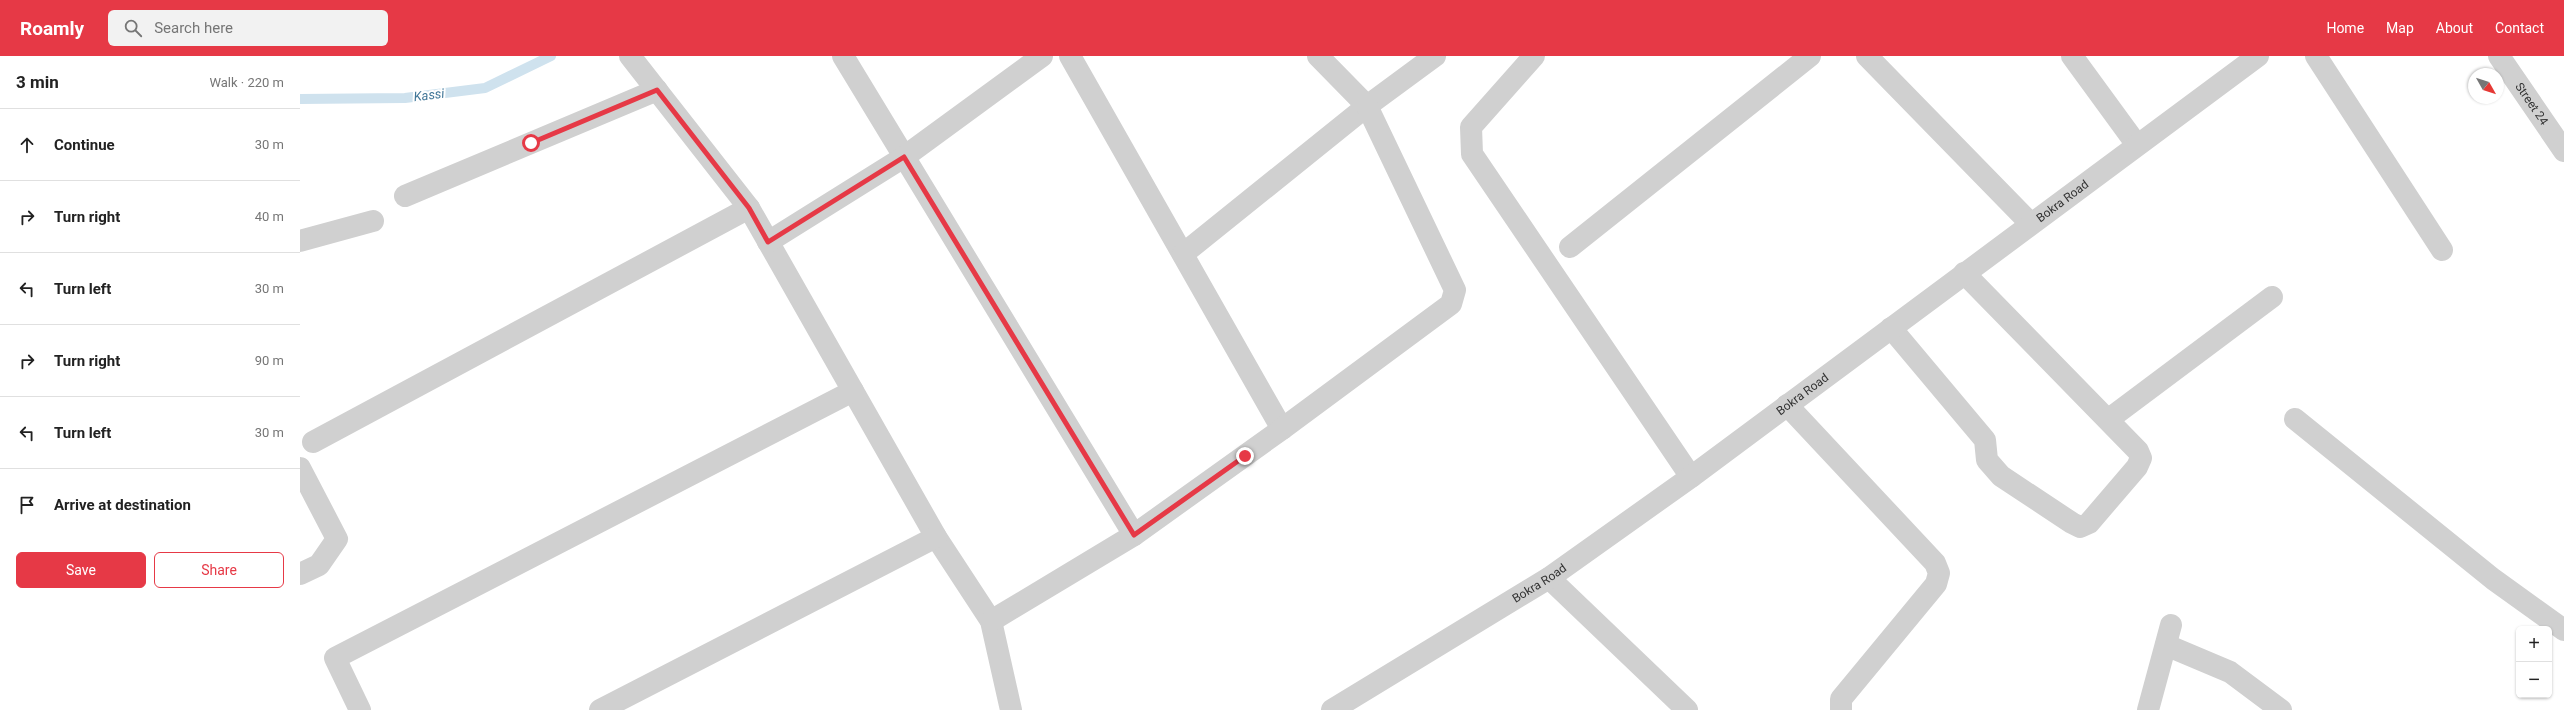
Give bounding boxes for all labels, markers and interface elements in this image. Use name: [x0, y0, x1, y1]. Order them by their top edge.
search box: [108, 10, 388, 46]
text: Roamly: [20, 17, 84, 40]
icon: search: [122, 17, 144, 39]
text: Search here: [154, 19, 233, 37]
text: Home: [2326, 20, 2364, 36]
text: Map: [2386, 20, 2414, 36]
text: About: [2436, 20, 2473, 36]
text: Contact: [2495, 20, 2544, 36]
north arrow: [2468, 68, 2504, 104]
text: 3 min: [16, 72, 59, 92]
text: Walk · 220 m: [209, 75, 284, 90]
street label: Street 24: [2512, 80, 2551, 128]
water label: Kassi: [413, 86, 446, 104]
icon: ahead: [16, 134, 38, 156]
route start: [522, 134, 540, 152]
text: Continue: [54, 136, 115, 154]
text: 30 m: [255, 137, 284, 152]
street label: Bokra Road: [2034, 177, 2091, 225]
icon: right: [16, 206, 38, 228]
text: Turn right: [54, 208, 120, 226]
text: 40 m: [255, 209, 284, 224]
icon: left: [16, 278, 38, 300]
text: Turn left: [54, 280, 111, 298]
text: 30 m: [255, 281, 284, 296]
icon: right: [16, 350, 38, 372]
text: Turn right: [54, 352, 120, 370]
text: 90 m: [255, 353, 284, 368]
street label: Bokra Road: [1774, 370, 1831, 418]
icon: left: [16, 422, 38, 444]
text: Turn left: [54, 424, 111, 442]
text: 30 m: [255, 425, 284, 440]
route end: [1236, 447, 1254, 465]
icon: arrive: [16, 494, 38, 516]
text: Arrive at destination: [54, 496, 191, 514]
button: Save: [16, 552, 146, 588]
button: Share: [154, 552, 284, 588]
street label: Bokra Road: [1510, 561, 1569, 606]
map controls: [2516, 626, 2552, 698]
button: +: [2516, 626, 2552, 662]
button: −: [2516, 662, 2552, 698]

